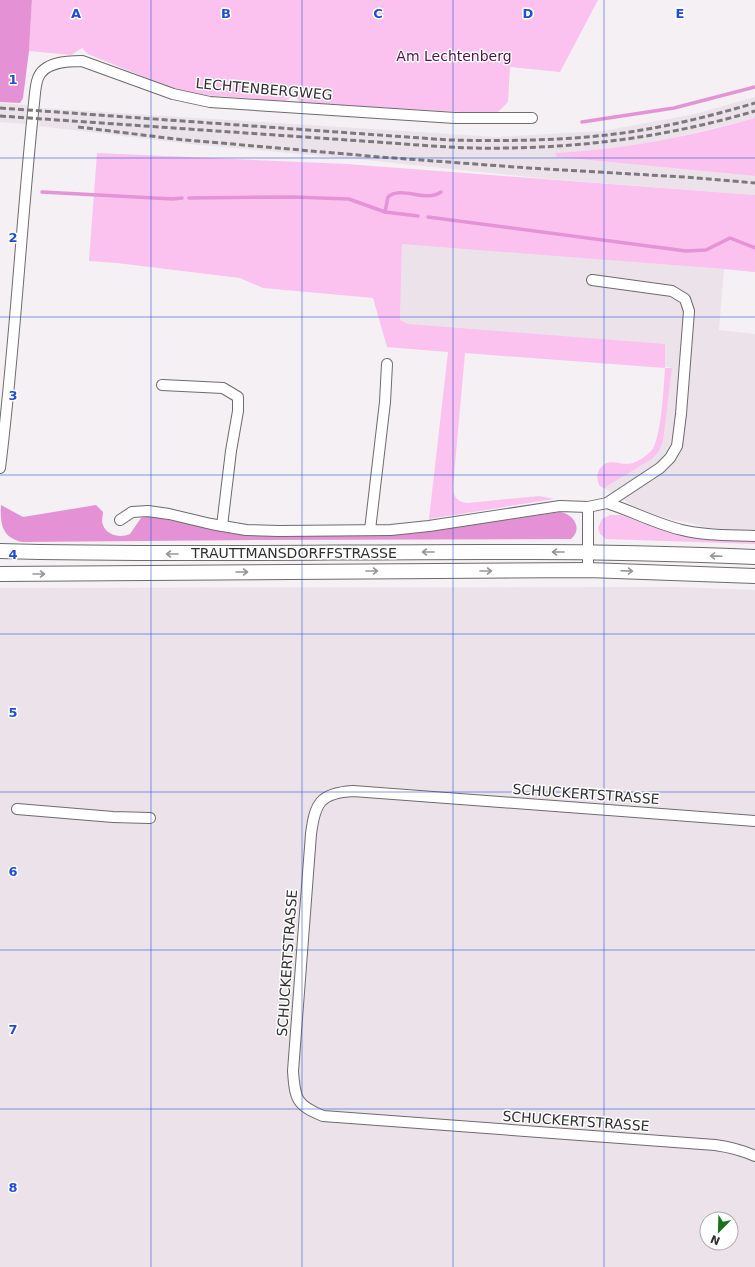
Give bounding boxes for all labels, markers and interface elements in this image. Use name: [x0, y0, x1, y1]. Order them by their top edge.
text: A: [71, 6, 81, 21]
text: B: [221, 6, 231, 21]
text: C: [373, 6, 383, 21]
text: D: [523, 6, 534, 21]
text: E: [676, 6, 684, 21]
park label: Am Lechtenberg: [396, 48, 512, 64]
text: 1: [8, 72, 18, 87]
street label: LECHTENBERGWEG: [195, 75, 333, 103]
text: 2: [8, 230, 18, 245]
text: 3: [8, 388, 18, 403]
street label: TRAUTTMANSDORFFSTRASSE: [190, 545, 397, 561]
text: 4: [8, 547, 18, 562]
one-way arrow: [422, 548, 435, 556]
one-way arrow: [552, 548, 565, 556]
one-way arrow: [166, 550, 179, 558]
one-way arrow: [710, 552, 723, 559]
one-way arrow: [365, 567, 378, 575]
one-way arrow: [479, 567, 492, 575]
one-way arrow: [620, 567, 633, 575]
one-way arrow: [235, 568, 248, 576]
one-way arrow: [32, 570, 45, 578]
text: 5: [8, 705, 18, 720]
street label: SCHUCKERTSTRASSE: [512, 781, 660, 807]
text: 6: [8, 864, 18, 879]
street label: SCHUCKERTSTRASSE: [274, 889, 300, 1037]
text: 7: [8, 1022, 18, 1037]
street label: SCHUCKERTSTRASSE: [502, 1108, 650, 1134]
text: 8: [8, 1180, 18, 1195]
north arrow: [699, 1211, 739, 1251]
text: N: [709, 1232, 722, 1248]

